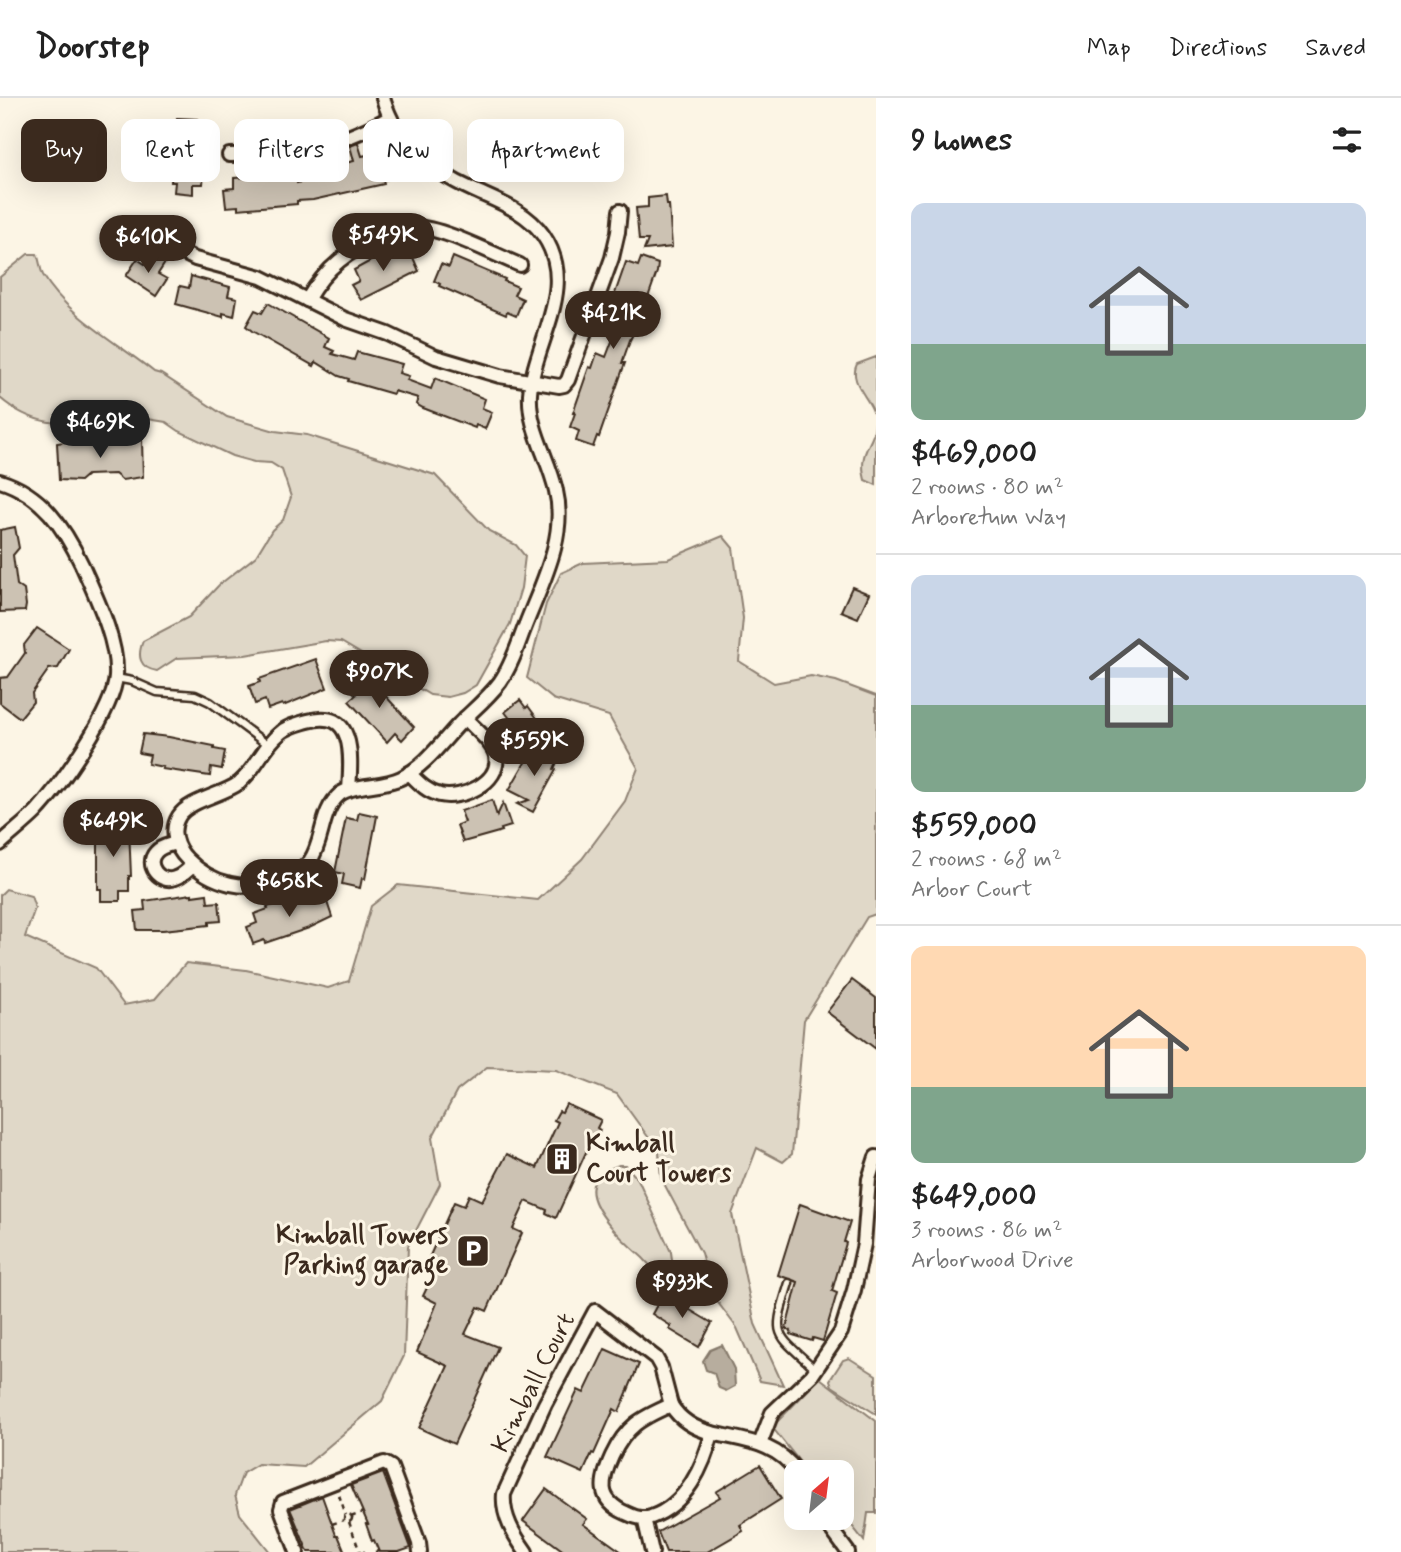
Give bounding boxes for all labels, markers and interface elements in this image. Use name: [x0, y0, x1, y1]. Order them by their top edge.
text: Doorstep: [35, 26, 150, 70]
text: Map: [1087, 33, 1131, 64]
text: Directions: [1169, 33, 1267, 64]
text: Saved: [1305, 33, 1366, 64]
chip: Buy: [21, 119, 107, 182]
chip: Rent: [121, 119, 220, 182]
chip: Filters: [234, 119, 349, 182]
chip: New: [363, 119, 453, 182]
chip: Apartment: [467, 119, 624, 182]
text: 9 homes: [911, 121, 1012, 160]
icon: filters: [1328, 121, 1366, 159]
pin: $549K: [334, 214, 432, 273]
pin: $610K: [99, 216, 197, 275]
text: $549K: [348, 221, 418, 251]
text: $610K: [115, 223, 181, 253]
icon: home: [1076, 248, 1202, 374]
pin: $421K: [564, 292, 662, 351]
text: $421K: [581, 299, 645, 329]
pin: $469K: [51, 400, 149, 460]
text: $469K: [66, 408, 134, 438]
text: $469,000: [911, 434, 1037, 473]
text: 2 rooms · 80 m²: [911, 473, 1064, 503]
text: Arboretum Way: [911, 503, 1066, 533]
icon: home: [1076, 620, 1202, 746]
pin: $907K: [330, 650, 428, 710]
text: $907K: [345, 658, 413, 688]
pin: $559K: [485, 718, 583, 778]
text: $559K: [500, 726, 568, 756]
pin: $649K: [64, 800, 162, 859]
text: $559,000: [911, 806, 1037, 845]
text: $649K: [79, 807, 147, 837]
text: 2 rooms · 68 m²: [911, 845, 1062, 875]
pin: $658K: [240, 860, 338, 919]
text: $658K: [256, 867, 322, 897]
text: Arbor Court: [911, 875, 1032, 905]
icon: home: [1076, 991, 1202, 1117]
place label: Kimball Court Towers: [586, 1127, 732, 1191]
building icon: Kimball Court Towers: [543, 1140, 581, 1178]
text: $649,000: [911, 1177, 1036, 1216]
text: 3 rooms · 86 m²: [911, 1216, 1062, 1246]
place label: Kimball Towers Parking garage: [276, 1219, 448, 1286]
parking icon: Kimball Towers Parking garage: [454, 1232, 492, 1270]
text: Arborwood Drive: [911, 1246, 1074, 1276]
pin: $933K: [633, 1260, 731, 1320]
text: $933K: [652, 1268, 712, 1298]
street label: Kimball Court: [484, 1307, 584, 1459]
north arrow: [784, 1460, 854, 1530]
map controls: [784, 1460, 854, 1530]

